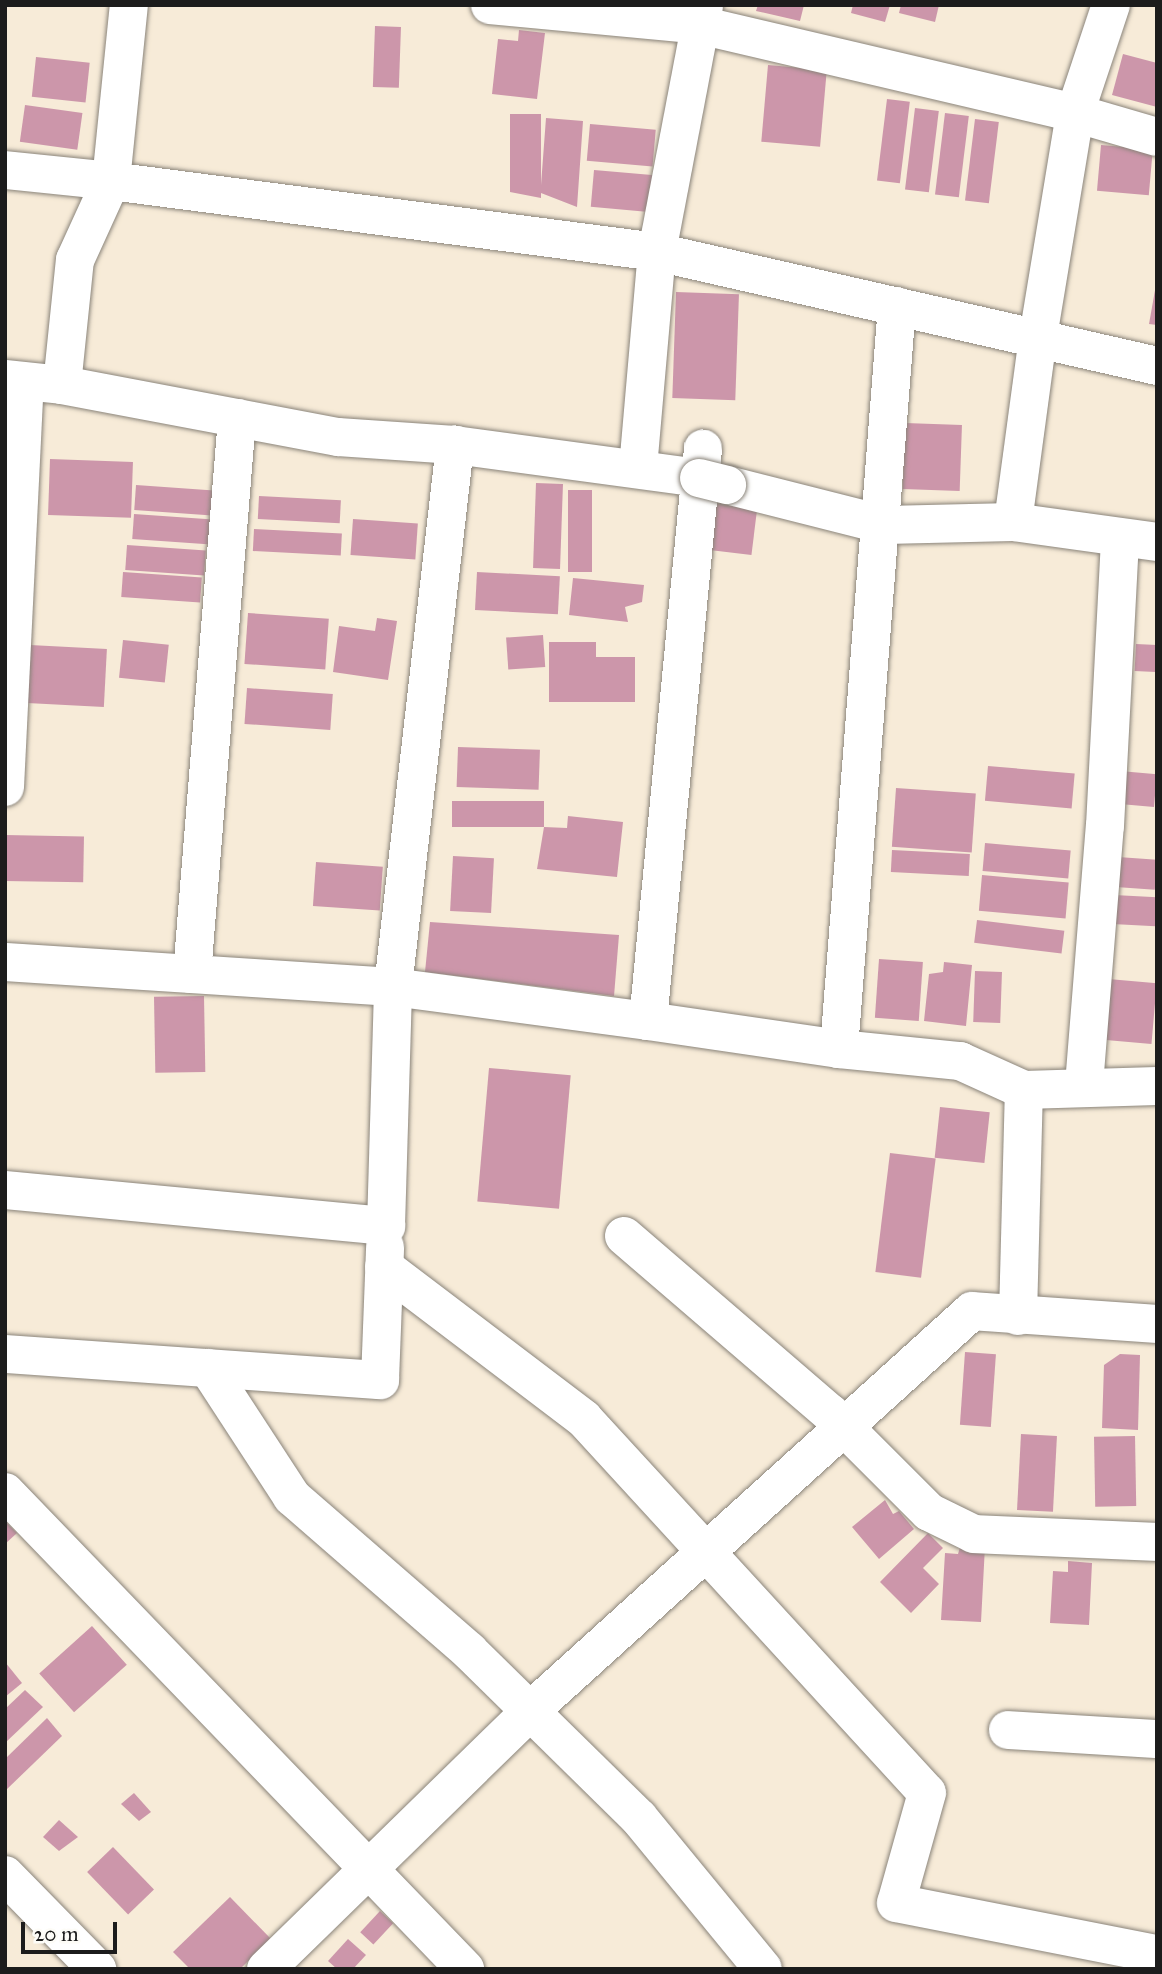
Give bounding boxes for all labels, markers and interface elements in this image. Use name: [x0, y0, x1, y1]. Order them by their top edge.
scale bar: [24, 1908, 121, 1952]
text: 20 m: [34, 1921, 79, 1947]

